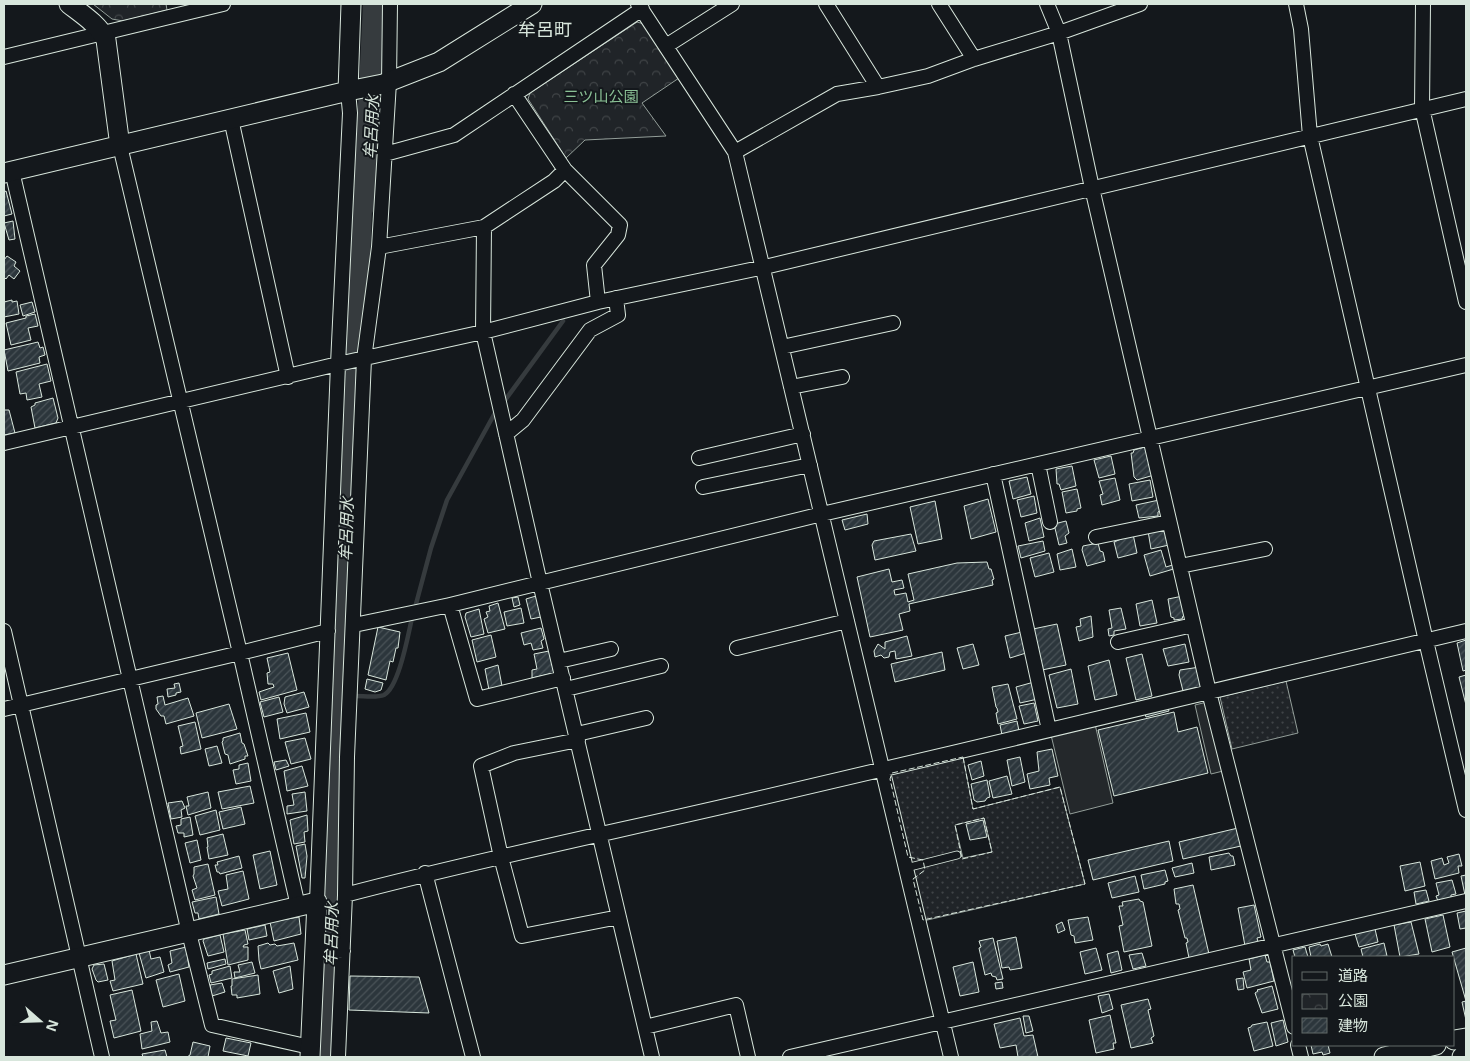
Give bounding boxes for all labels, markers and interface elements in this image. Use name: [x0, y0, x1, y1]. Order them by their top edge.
district label: 牟呂町: [518, 17, 572, 41]
park label: 三ツ山公園: [563, 86, 639, 106]
water label: 牟呂用水: [358, 92, 384, 160]
water label: 牟呂用水: [334, 495, 358, 561]
water label: 牟呂用水: [319, 900, 343, 966]
legend: [1292, 956, 1455, 1046]
text: 道路: [1338, 965, 1368, 985]
text: 公園: [1338, 990, 1368, 1010]
north arrow: [15, 996, 65, 1046]
text: 建物: [1338, 1015, 1368, 1035]
text: N: [42, 1017, 64, 1034]

